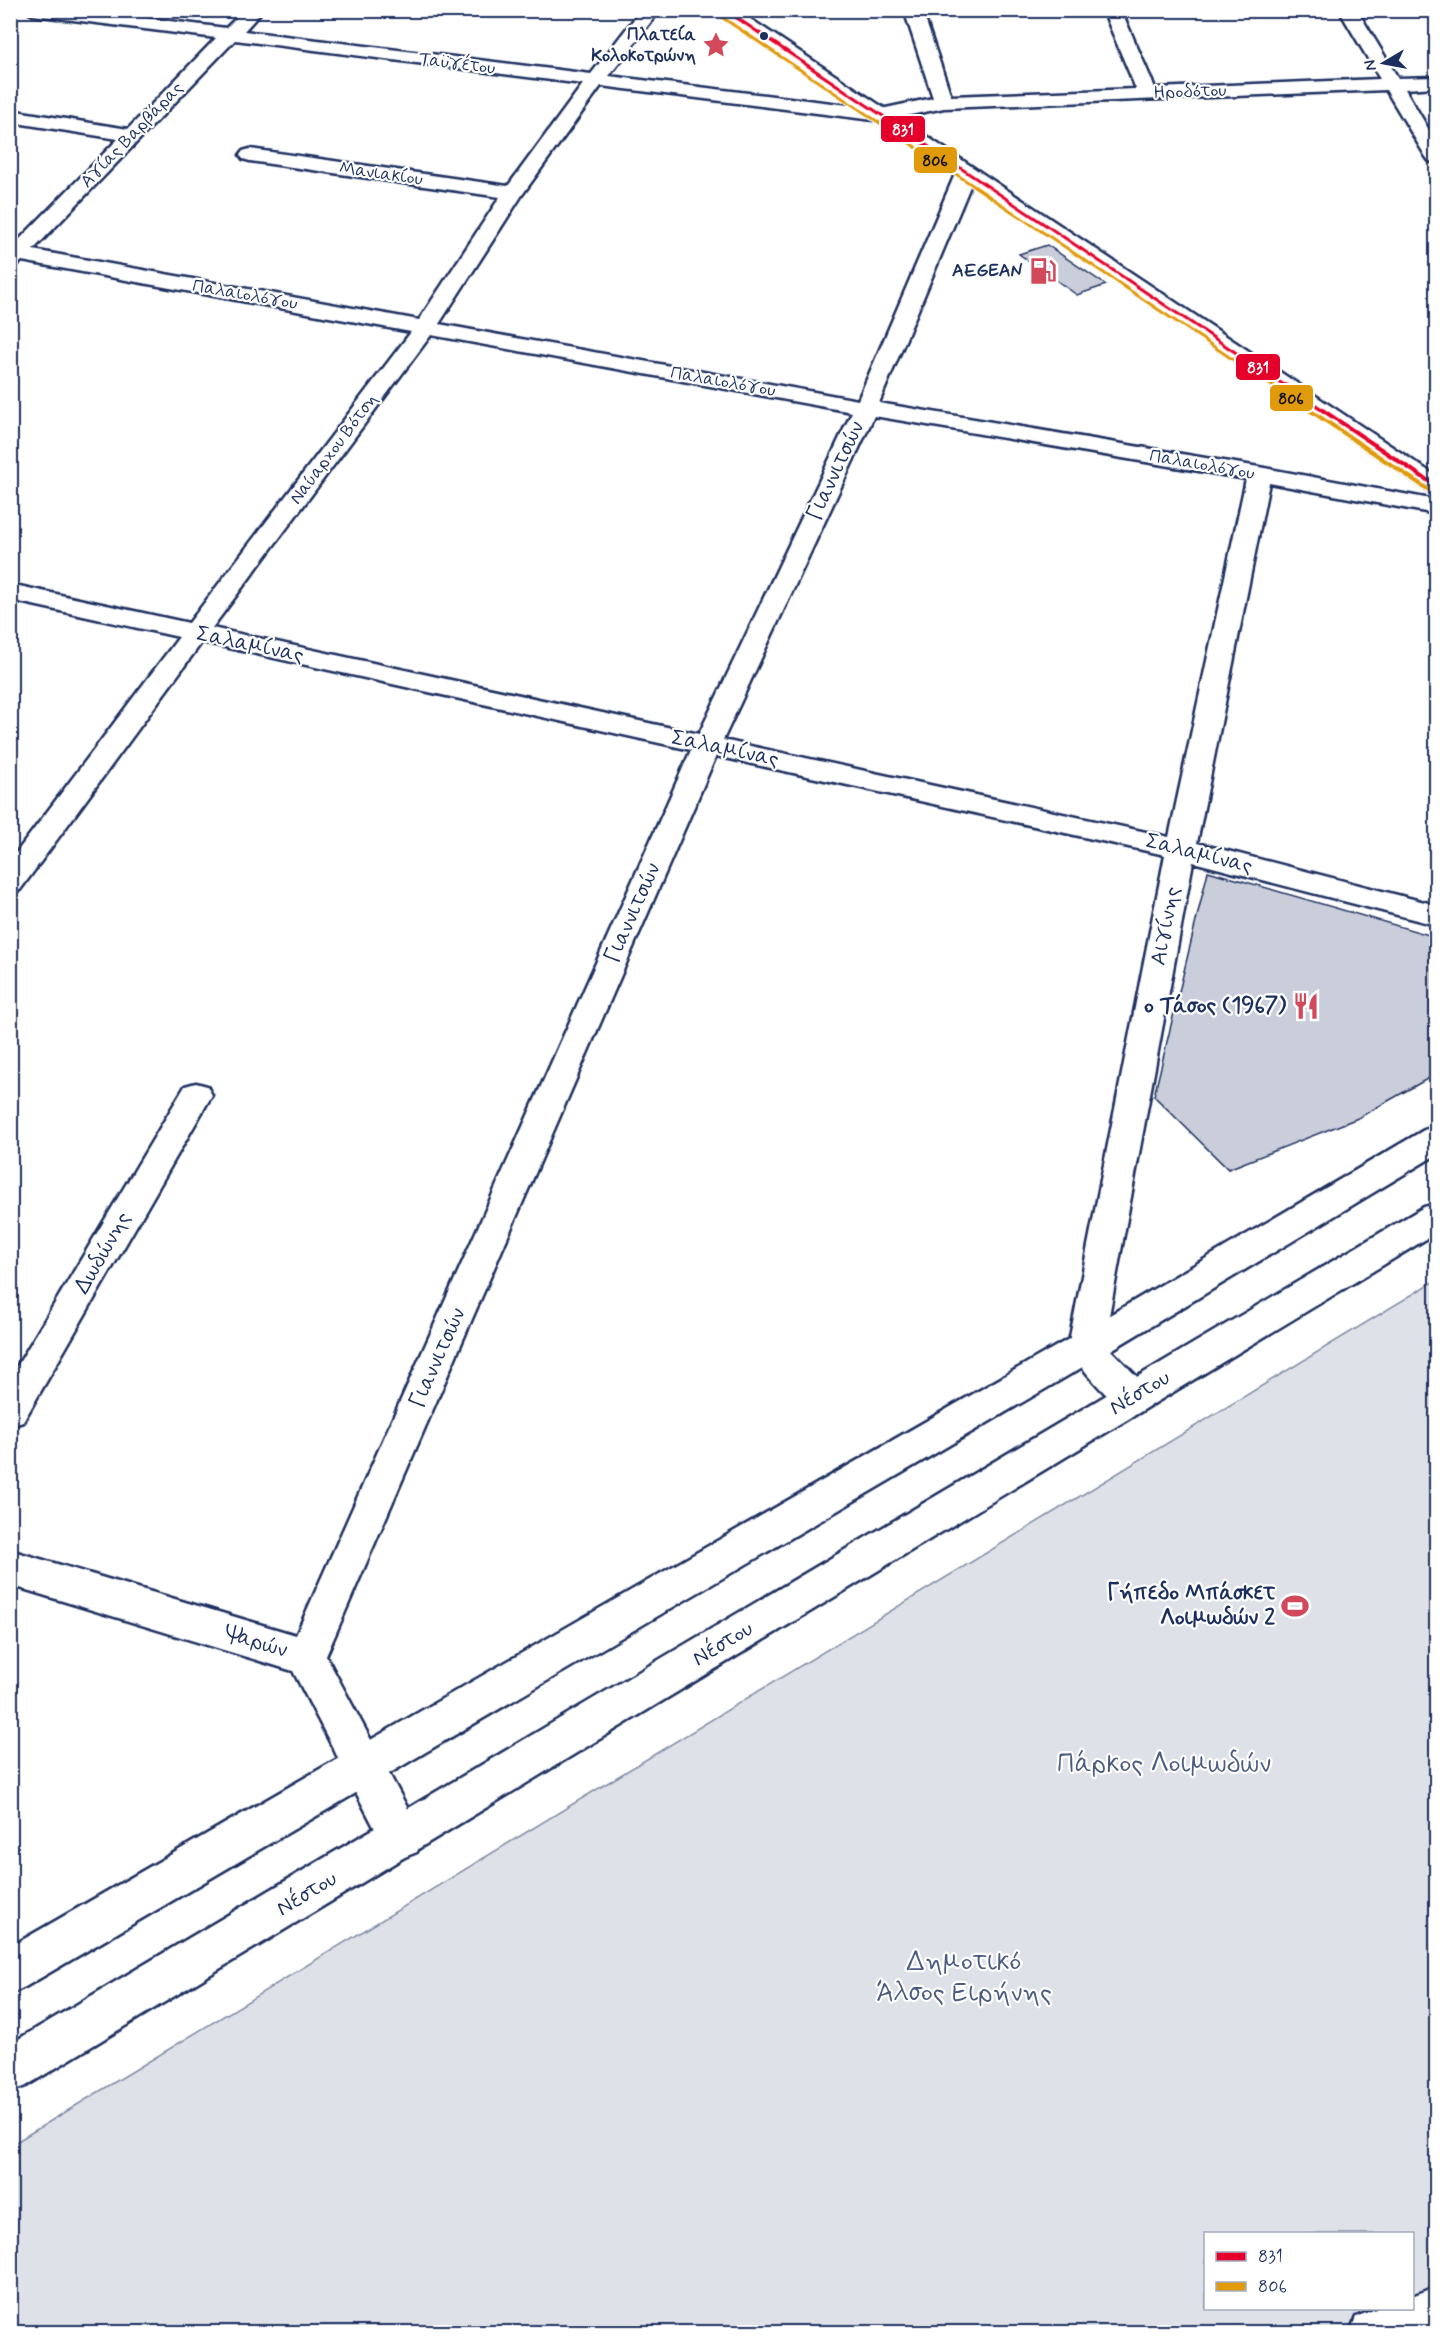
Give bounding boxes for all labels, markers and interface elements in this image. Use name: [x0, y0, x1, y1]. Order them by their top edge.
place label: Πλατεία Κολοκοτρώνη: [591, 23, 697, 68]
place icon: Πλατεία Κολοκοτρώνη: [701, 30, 731, 60]
unlabelled marker: [758, 30, 770, 42]
north arrow: [1354, 33, 1414, 93]
street label: Ταϋγέτου: [417, 46, 497, 81]
text: N: [1359, 58, 1382, 72]
street label: Αγίας Βαρβάρας: [75, 77, 189, 193]
street label: Ηροδότου: [1153, 79, 1227, 105]
line badge: 831: [880, 115, 926, 143]
text: 831: [892, 120, 914, 141]
line badge: 806: [913, 146, 958, 174]
text: 806: [922, 151, 948, 172]
street label: Μανιακίου: [338, 156, 424, 192]
fuel station icon: AEGEAN: [1028, 256, 1058, 286]
place label: AEGEAN: [952, 259, 1023, 283]
street label: Παλαιολόγου: [191, 274, 299, 316]
line badge: 831: [1235, 353, 1281, 381]
text: 831: [1247, 358, 1269, 379]
street label: Παλαιολόγου: [669, 361, 777, 403]
line badge: 806: [1269, 384, 1314, 412]
street label: Ναύαρχου Βότση: [284, 389, 384, 509]
text: 806: [1278, 389, 1304, 410]
street label: Γιαννιτσών: [801, 416, 871, 525]
street label: Παλαιολόγου: [1148, 444, 1256, 486]
street label: Σαλαμίνας: [194, 620, 306, 670]
street label: Σαλαμίνας: [669, 724, 781, 774]
street label: Σαλαμίνας: [1143, 827, 1255, 881]
street label: Γιαννιτσών: [599, 858, 668, 967]
street label: Αιγίνης: [1145, 884, 1187, 968]
restaurant icon: ο Τάσος (1967): [1291, 991, 1321, 1021]
place label: ο Τάσος (1967): [1144, 992, 1286, 1020]
street label: Δωδώνης: [68, 1207, 138, 1299]
street label: Γιαννιτσών: [404, 1303, 473, 1412]
street label: Νέστου: [1104, 1363, 1176, 1422]
place label: Γήπεδο Μπάσκετ Λοιμωδών 2: [1107, 1579, 1275, 1632]
sports icon: Γήπεδο Μπάσκετ Λοιμωδών 2: [1280, 1591, 1310, 1621]
street label: Νέστου: [687, 1614, 759, 1673]
street label: Ψαρών: [220, 1619, 291, 1665]
park label: Πάρκος Λοιμωδών: [1057, 1747, 1271, 1782]
street label: Νέστου: [271, 1864, 343, 1923]
park label: Δημοτικό Άλσος Ειρήνης: [876, 1945, 1052, 2011]
legend: [1204, 2232, 1414, 2310]
text: 831: [1258, 2245, 1283, 2269]
text: 806: [1258, 2275, 1287, 2299]

